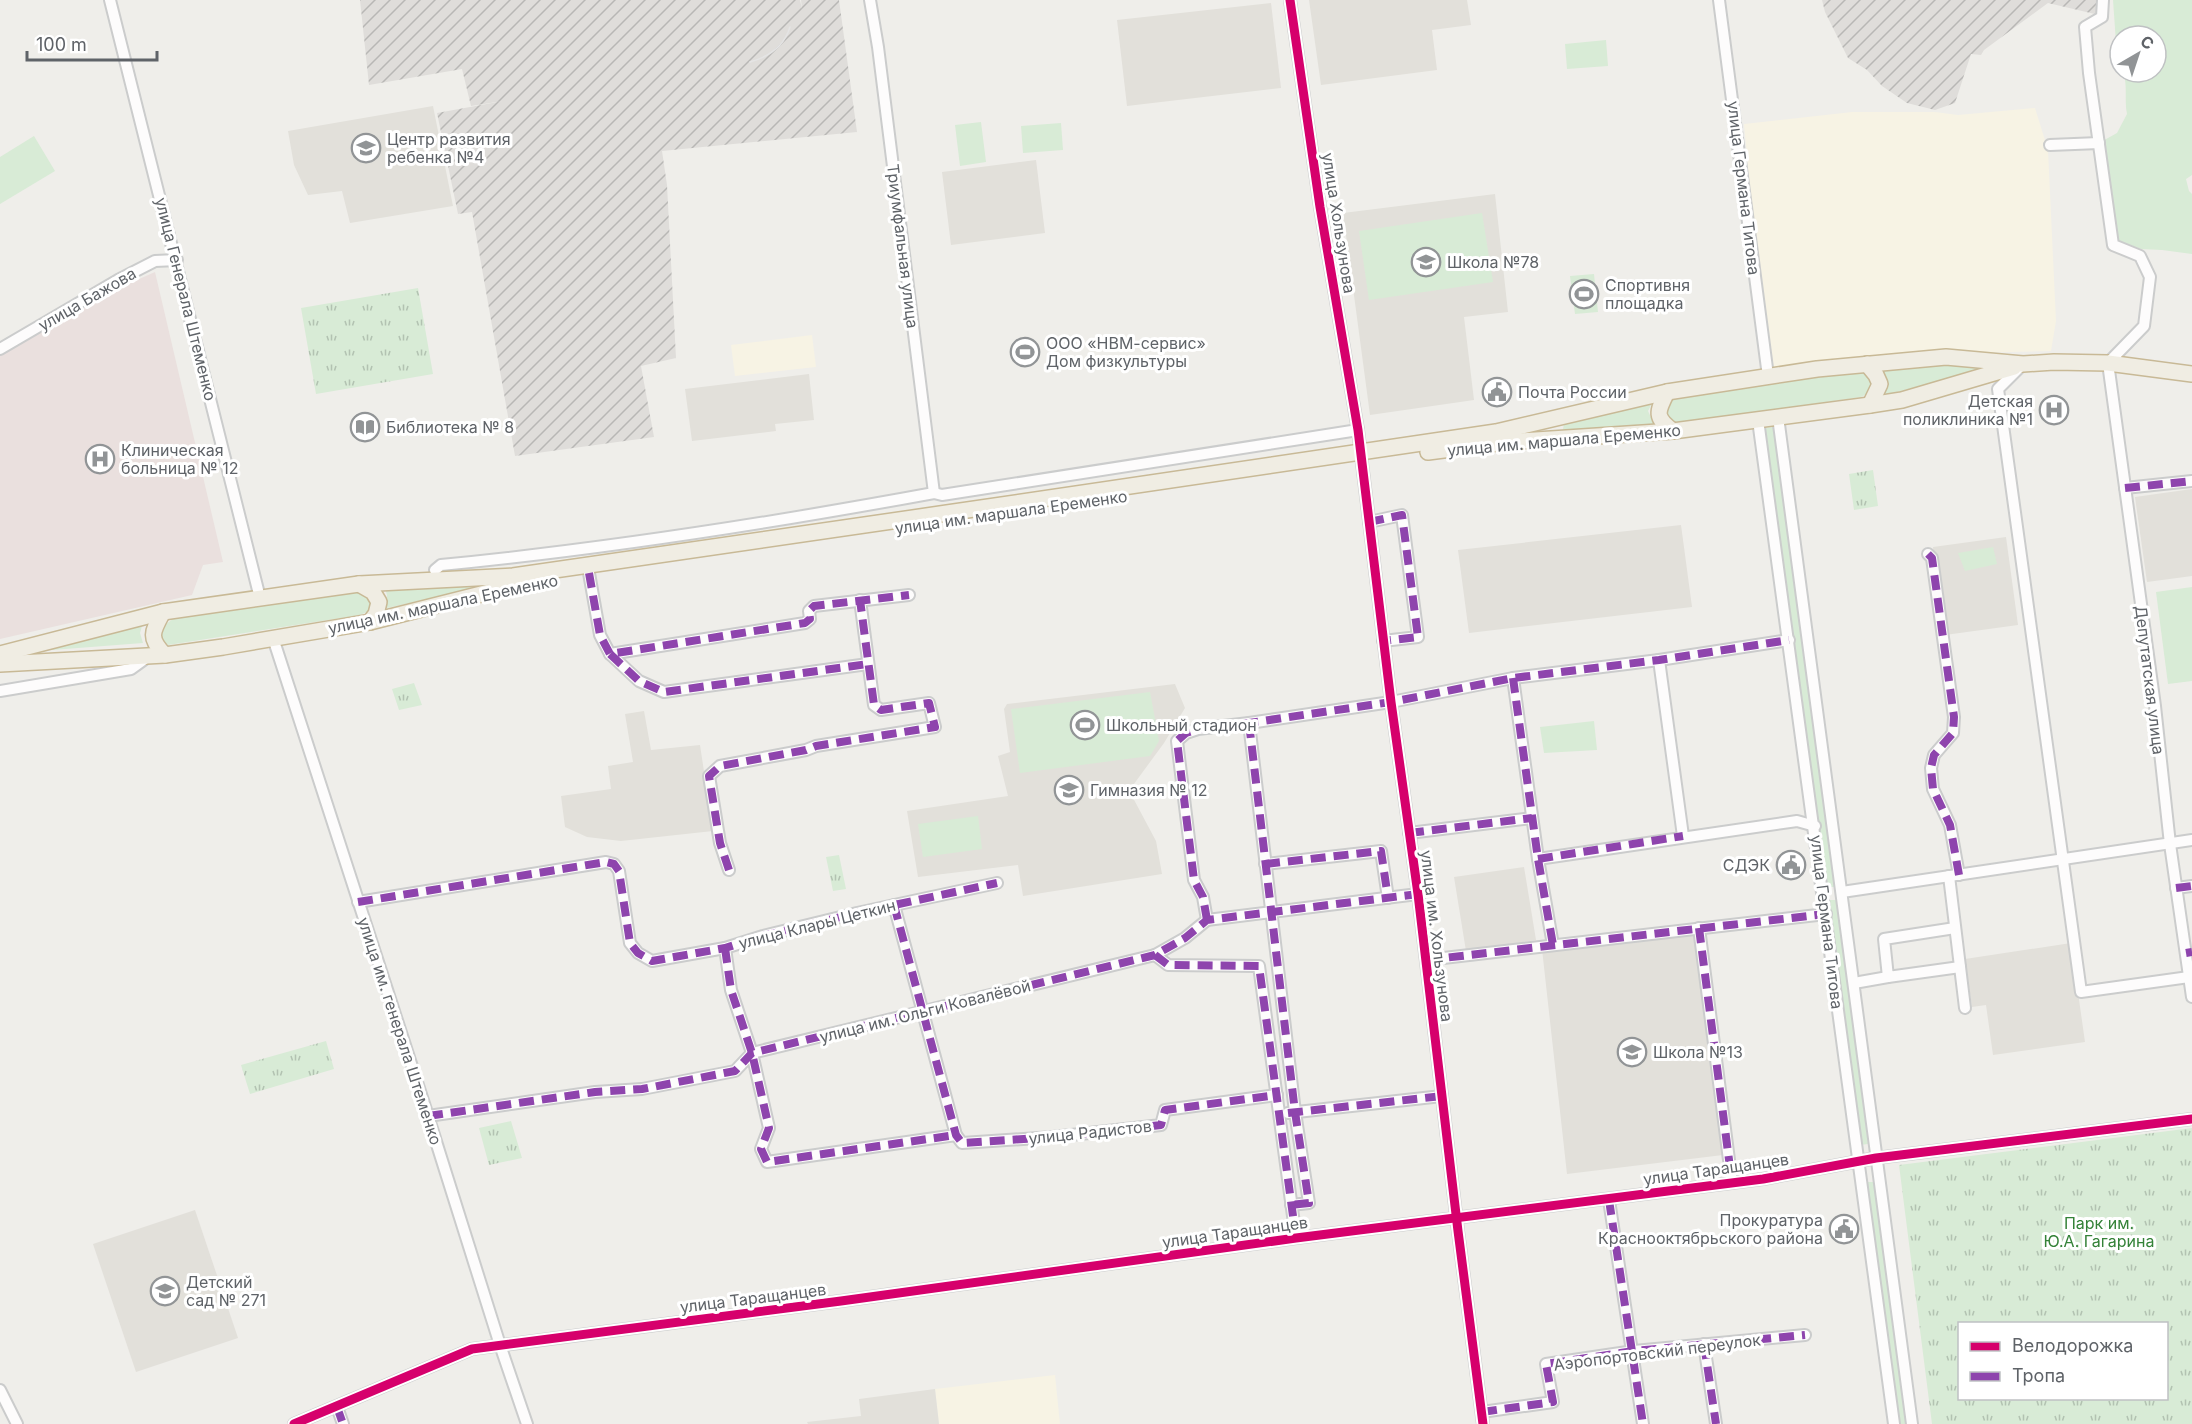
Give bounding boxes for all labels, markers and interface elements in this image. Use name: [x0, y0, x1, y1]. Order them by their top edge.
scale bar: [27, 24, 158, 62]
north arrow: [2108, 24, 2168, 84]
text: С: [2137, 31, 2158, 54]
text: 100 m: [36, 34, 87, 55]
street label: улица Германа Титова: [1723, 100, 1765, 276]
place label: Центр развития ребенка №4: [387, 129, 511, 167]
school or university icon: Центр развития ребенка №4: [350, 132, 382, 164]
street label: улица Хользунова: [1318, 151, 1360, 295]
street label: Триумфальная улица: [883, 163, 923, 329]
street label: улица Генерала Штеменко: [151, 195, 221, 403]
school or university icon: Школа №78: [1410, 246, 1442, 278]
place label: Школа №78: [1447, 252, 1539, 272]
street label: улица Бажова: [35, 263, 139, 335]
place label: Спортивня площадка: [1605, 275, 1690, 313]
sports icon: Спортивня площадка: [1568, 278, 1600, 310]
place label: ООО «НВМ-сервис» Дом физкультуры: [1046, 333, 1206, 371]
sports icon: ООО «НВМ-сервис» Дом физкультуры: [1009, 336, 1041, 368]
public building icon: Почта России: [1481, 376, 1513, 408]
place label: Почта России: [1518, 382, 1627, 402]
place label: Детская поликлиника №1: [1903, 391, 2033, 429]
hospital icon: Детская поликлиника №1: [2038, 394, 2070, 426]
library icon: Библиотека № 8: [349, 411, 381, 443]
place label: Библиотека № 8: [386, 417, 514, 437]
street label: улица им. маршала Еременко: [1446, 420, 1682, 460]
place label: Клиническая больница № 12: [121, 440, 238, 478]
hospital icon: Клиническая больница № 12: [84, 443, 116, 475]
street label: улица им. маршала Еременко: [893, 486, 1129, 538]
street label: улица им. маршала Еременко: [326, 570, 560, 638]
street label: Депутатская улица: [2131, 604, 2169, 756]
sports icon: Школьный стадион: [1069, 709, 1101, 741]
place label: Школьный стадион: [1106, 715, 1257, 735]
school or university icon: Гимназия № 12: [1053, 774, 1085, 806]
place label: Гимназия № 12: [1090, 780, 1208, 800]
street label: улица Германа Титова: [1806, 834, 1848, 1010]
street label: улица им. Хользунова: [1417, 849, 1457, 1023]
public building icon: СДЭК: [1775, 849, 1807, 881]
place label: СДЭК: [1723, 855, 1770, 875]
street label: улица Клары Цеткин: [736, 895, 898, 953]
street label: улица им. генерала Штеменко: [354, 915, 446, 1147]
street label: улица им. Ольги Ковалёвой: [817, 975, 1033, 1047]
school or university icon: Школа №13: [1616, 1036, 1648, 1068]
place label: Школа №13: [1653, 1042, 1743, 1062]
street label: улица Радистов: [1027, 1116, 1153, 1148]
street label: улица Таращанцев: [1642, 1149, 1790, 1189]
place label: Прокуратура Краснооктябрьского района: [1598, 1210, 1823, 1248]
street label: улица Таращанцев: [1161, 1212, 1309, 1252]
public building icon: Прокуратура Краснооктябрьского района: [1828, 1213, 1860, 1245]
park label: Парк им. Ю.А. Гагарина: [2044, 1213, 2155, 1251]
place label: Детский сад № 271: [186, 1272, 266, 1310]
school or university icon: Детский сад № 271: [149, 1275, 181, 1307]
street label: улица Таращанцев: [679, 1279, 827, 1317]
legend: [1958, 1322, 2168, 1400]
street label: Аэропортовский переулок: [1552, 1329, 1762, 1375]
text: Велодорожка: [2012, 1335, 2133, 1356]
text: Тропа: [2012, 1365, 2065, 1386]

